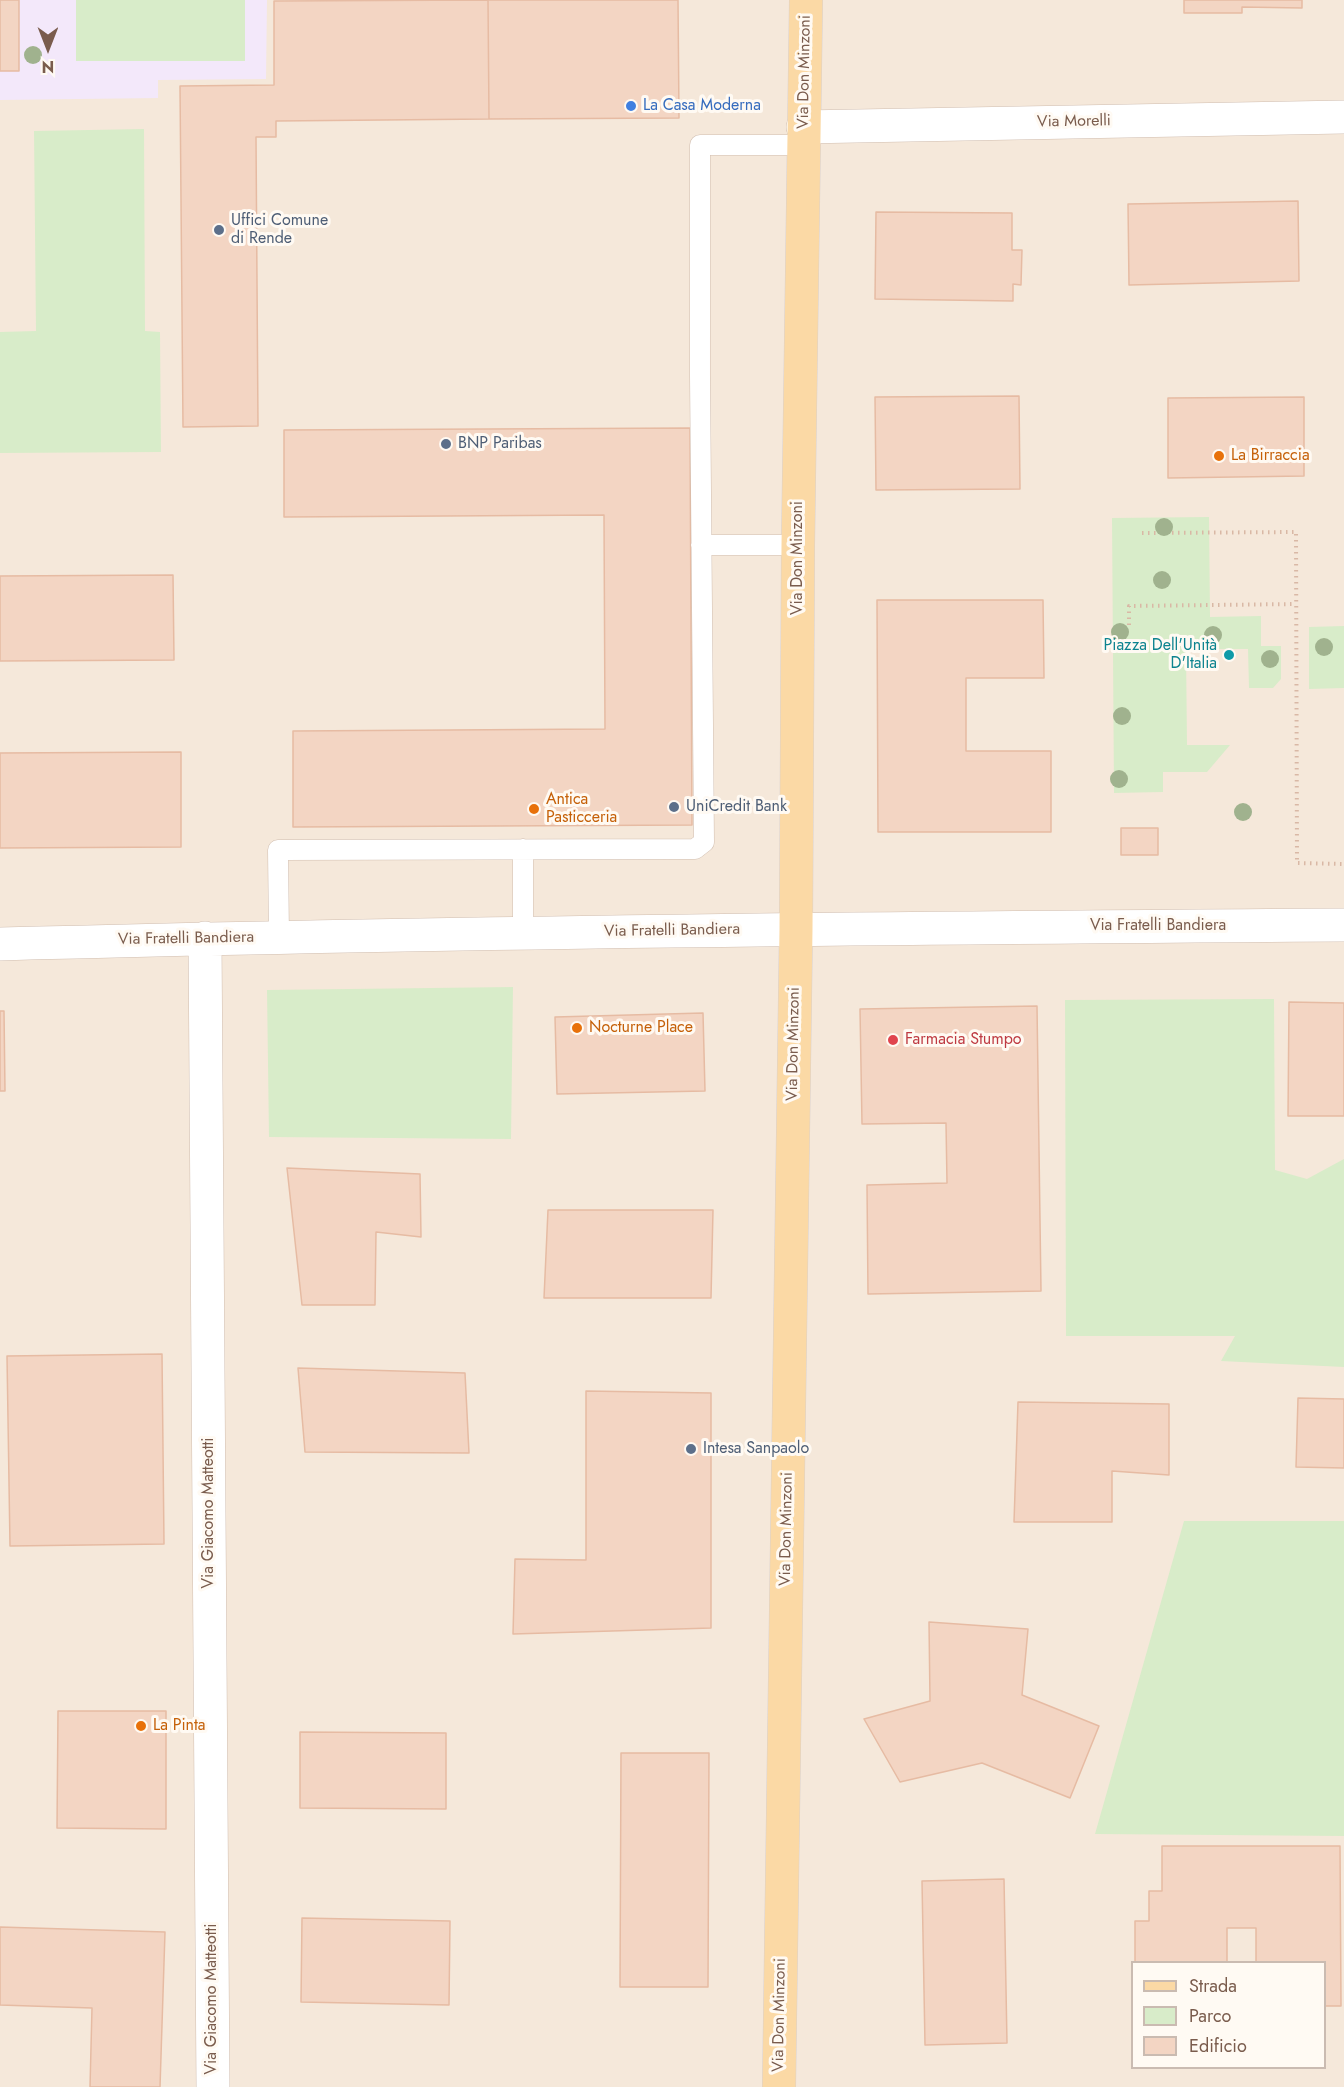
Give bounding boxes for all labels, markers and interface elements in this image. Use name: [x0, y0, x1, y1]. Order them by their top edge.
street label: Via Don Minzoni: [794, 15, 816, 129]
north arrow: [18, 18, 78, 78]
text: N: [42, 55, 54, 78]
place label: La Casa Moderna: [643, 96, 761, 116]
marker: La Casa Moderna: [624, 99, 638, 113]
street label: Via Morelli: [1037, 112, 1111, 132]
place label: Uffici Comune di Rende: [231, 211, 328, 249]
marker: Uffici Comune di Rende: [212, 223, 226, 237]
place label: BNP Paribas: [458, 434, 542, 454]
marker: BNP Paribas: [439, 437, 453, 451]
place label: La Birraccia: [1231, 446, 1310, 466]
marker: La Birraccia: [1212, 449, 1226, 463]
street label: Via Don Minzoni: [788, 501, 808, 615]
place label: Piazza Dell'Unità D'Italia: [1103, 636, 1217, 674]
marker: Piazza Dell'Unità D'Italia: [1222, 648, 1236, 662]
place label: Antica Pasticceria: [546, 790, 617, 828]
place label: UniCredit Bank: [686, 797, 787, 817]
marker: UniCredit Bank: [667, 800, 681, 814]
marker: Antica Pasticceria: [527, 802, 541, 816]
street label: Via Fratelli Bandiera: [1090, 916, 1226, 936]
street label: Via Fratelli Bandiera: [604, 920, 740, 942]
street label: Via Fratelli Bandiera: [118, 928, 254, 950]
street label: Via Don Minzoni: [783, 987, 805, 1101]
place label: Nocturne Place: [589, 1018, 693, 1038]
marker: Nocturne Place: [570, 1021, 584, 1035]
place label: Farmacia Stumpo: [905, 1030, 1022, 1050]
marker: Farmacia Stumpo: [886, 1033, 900, 1047]
street label: Via Giacomo Matteotti: [199, 1437, 219, 1589]
place label: Intesa Sanpaolo: [703, 1439, 809, 1459]
marker: Intesa Sanpaolo: [684, 1442, 698, 1456]
street label: Via Don Minzoni: [776, 1472, 798, 1586]
place label: La Pinta: [153, 1716, 206, 1736]
marker: La Pinta: [134, 1719, 148, 1733]
street label: Via Giacomo Matteotti: [202, 1923, 222, 2075]
street label: Via Don Minzoni: [769, 1958, 791, 2072]
legend: [1131, 1961, 1326, 2069]
text: Strada: [1189, 1973, 1237, 1999]
text: Parco: [1189, 2003, 1231, 2029]
text: Edificio: [1189, 2033, 1247, 2059]

